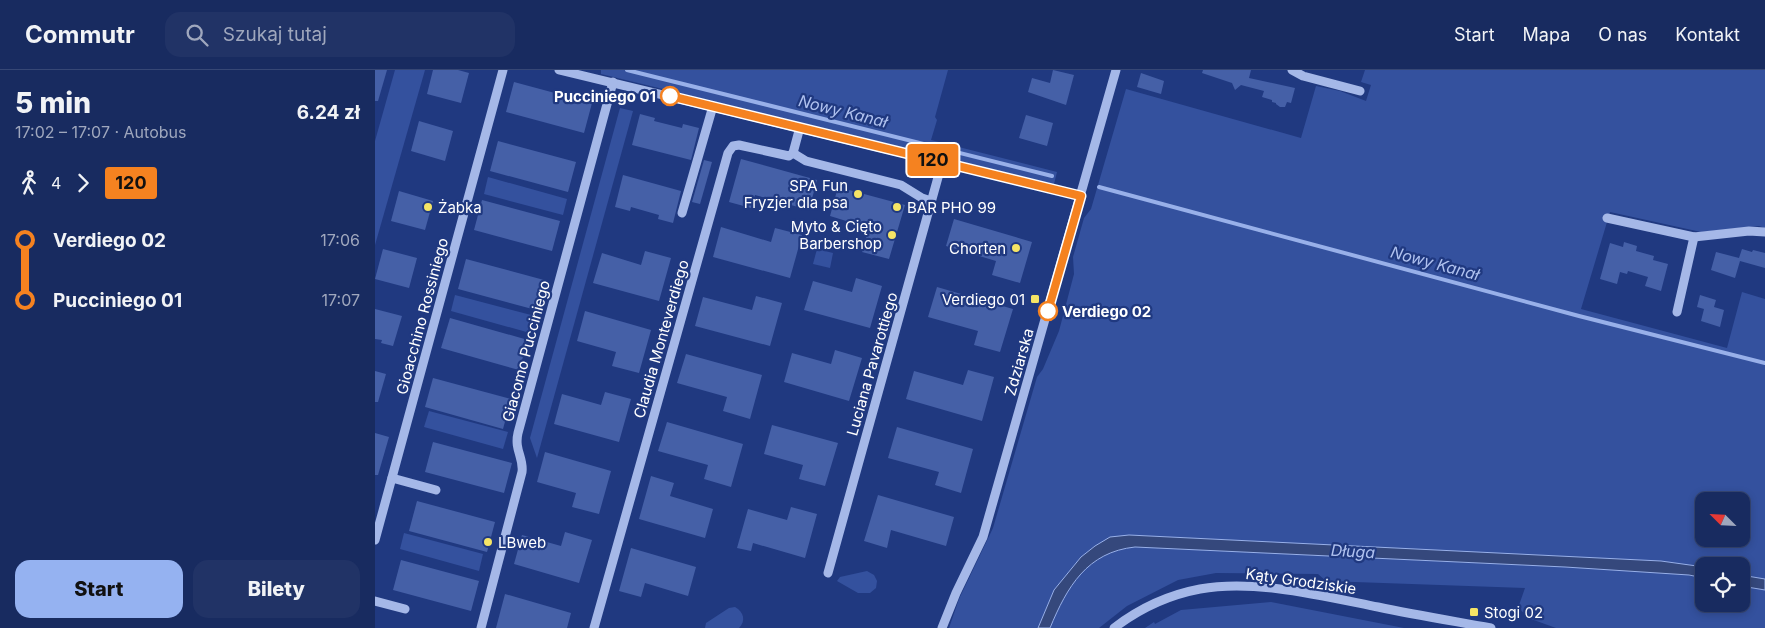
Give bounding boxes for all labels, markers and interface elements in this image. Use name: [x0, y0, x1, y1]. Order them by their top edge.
search box: [165, 12, 515, 57]
text: Commutr: [25, 20, 135, 49]
icon: search: [183, 21, 211, 49]
text: Szukaj tutaj: [223, 23, 327, 46]
text: Start: [1454, 24, 1495, 45]
text: Mapa: [1523, 24, 1570, 45]
text: O nas: [1598, 24, 1647, 45]
text: Kontakt: [1675, 24, 1740, 45]
text: 5 min: [15, 86, 91, 120]
marker: Pucciniego 01: [660, 86, 680, 106]
place label: Pucciniego 01: [554, 87, 656, 106]
water label: Nowy Kanał: [796, 90, 891, 132]
text: 6.24 zł: [297, 101, 360, 124]
text: 17:02 – 17:07 · Autobus: [15, 122, 186, 142]
line badge: 120: [904, 144, 962, 176]
text: 120: [917, 149, 949, 170]
icon: walk: [15, 169, 43, 197]
icon: forward: [69, 169, 97, 197]
text: 120: [115, 172, 147, 193]
text: 4: [51, 173, 61, 193]
place label: SPA Fun Fryzjer dla psa: [744, 176, 848, 212]
marker: SPA Fun Fryzjer dla psa: [852, 188, 864, 200]
place label: Żabka: [438, 198, 482, 217]
place label: BAR PHO 99: [907, 198, 996, 217]
marker: Żabka: [422, 201, 434, 213]
marker: BAR PHO 99: [891, 201, 903, 213]
place label: Myto & Cięto Barbershop: [791, 217, 882, 253]
text: Verdiego 02: [53, 229, 166, 252]
marker: Myto & Cięto Barbershop: [886, 229, 898, 241]
text: 17:06: [320, 230, 360, 250]
street label: Gioacchino Rossiniego: [392, 236, 452, 396]
place label: Chorten: [949, 239, 1006, 258]
marker: Chorten: [1010, 242, 1022, 254]
water label: Nowy Kanał: [1388, 242, 1483, 285]
street label: Claudia Monteverdiego: [629, 258, 693, 420]
street label: Giacomo Pucciniego: [498, 278, 554, 424]
text: Pucciniego 01: [53, 289, 182, 312]
text: 17:07: [322, 290, 360, 310]
street label: Luciana Pavarottiego: [842, 290, 902, 438]
place label: Verdiego 01: [942, 290, 1025, 309]
marker: Verdiego 01: [1029, 293, 1041, 305]
marker: Verdiego 02: [1038, 301, 1058, 321]
place label: Verdiego 02: [1062, 302, 1151, 321]
street label: Zdziarska: [1000, 326, 1038, 398]
north arrow: [1695, 492, 1750, 548]
map controls: [1695, 492, 1750, 612]
place label: LBweb: [498, 533, 546, 552]
marker: LBweb: [482, 536, 494, 548]
water label: Długa: [1330, 540, 1376, 562]
button: locate: [1695, 557, 1750, 612]
button: Start: [15, 560, 183, 618]
button: Bilety: [193, 560, 360, 618]
street label: Kąty Grodziskie: [1244, 564, 1358, 598]
place label: Stogi 02: [1484, 603, 1543, 622]
marker: Stogi 02: [1468, 606, 1480, 618]

